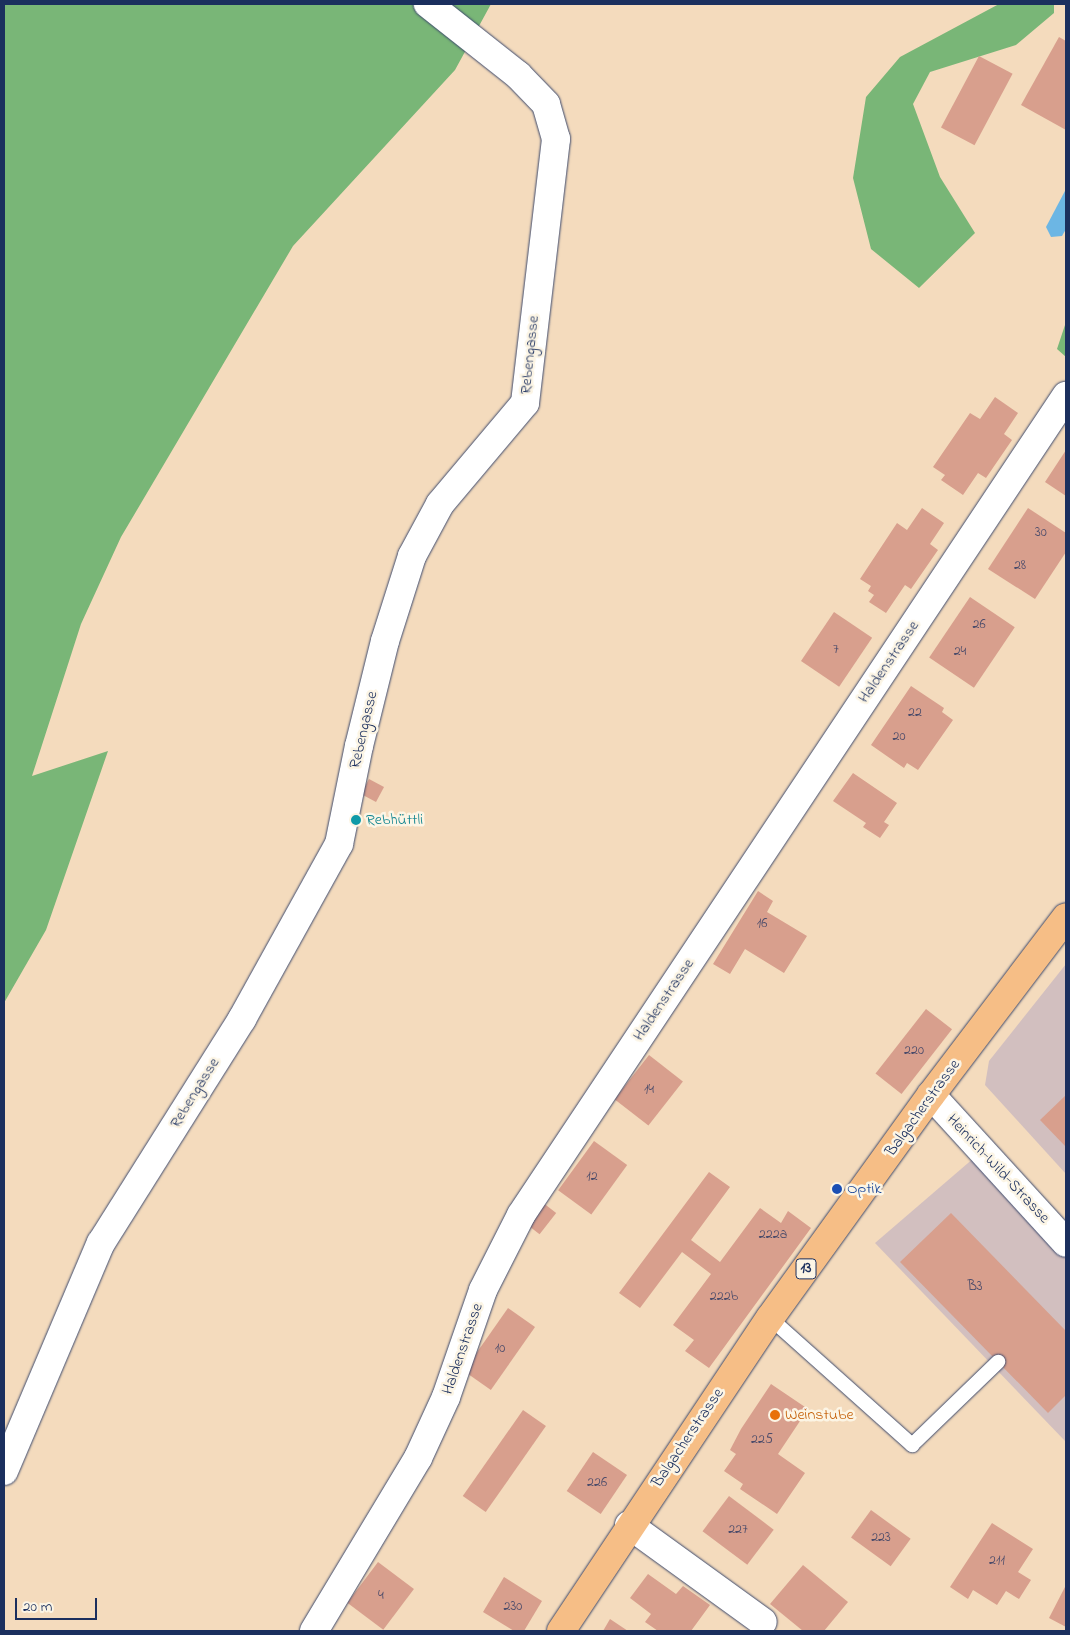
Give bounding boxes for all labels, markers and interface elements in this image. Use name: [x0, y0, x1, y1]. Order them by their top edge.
street label: Rebengasse: [516, 315, 544, 395]
house number: 30: [1035, 525, 1047, 541]
house number: 28: [1014, 558, 1026, 574]
street label: Haldenstrasse: [854, 617, 924, 707]
house number: 26: [972, 617, 986, 633]
house number: 7: [833, 642, 839, 658]
house number: 24: [954, 644, 966, 660]
street label: Rebengasse: [346, 689, 382, 771]
house number: 22: [908, 705, 922, 721]
house number: 20: [892, 729, 906, 745]
place label: Rebhüttli: [366, 810, 423, 830]
marker: Rebhüttli: [350, 814, 362, 826]
house number: 16: [757, 916, 767, 932]
street label: Haldenstrasse: [629, 955, 699, 1045]
house number: 220: [904, 1043, 924, 1059]
street label: Rebengasse: [166, 1054, 224, 1132]
street label: Balgacherstrasse: [881, 1056, 965, 1160]
house number: 14: [644, 1082, 654, 1098]
street label: Heinrich-Wild-Strasse: [942, 1110, 1054, 1228]
house number: 12: [586, 1169, 598, 1185]
place label: Optik: [847, 1179, 881, 1199]
marker: Optik: [831, 1183, 843, 1195]
house number: 222a: [759, 1227, 787, 1243]
road number: 13: [795, 1256, 817, 1282]
house number: B3: [967, 1279, 983, 1295]
house number: 222b: [710, 1289, 738, 1305]
street label: Haldenstrasse: [438, 1301, 488, 1397]
house number: 10: [495, 1341, 505, 1357]
street label: Balgacherstrasse: [648, 1385, 728, 1491]
place label: Weinstube: [785, 1405, 854, 1425]
marker: Weinstube: [769, 1409, 781, 1421]
house number: 225: [751, 1432, 773, 1448]
house number: 226: [587, 1475, 607, 1491]
house number: 227: [728, 1522, 748, 1538]
house number: 223: [871, 1530, 891, 1546]
house number: 211: [989, 1553, 1005, 1569]
scale bar: [18, 1588, 100, 1620]
house number: 4: [378, 1588, 384, 1604]
text: 20 m: [23, 1596, 52, 1618]
house number: 230: [504, 1599, 522, 1615]

